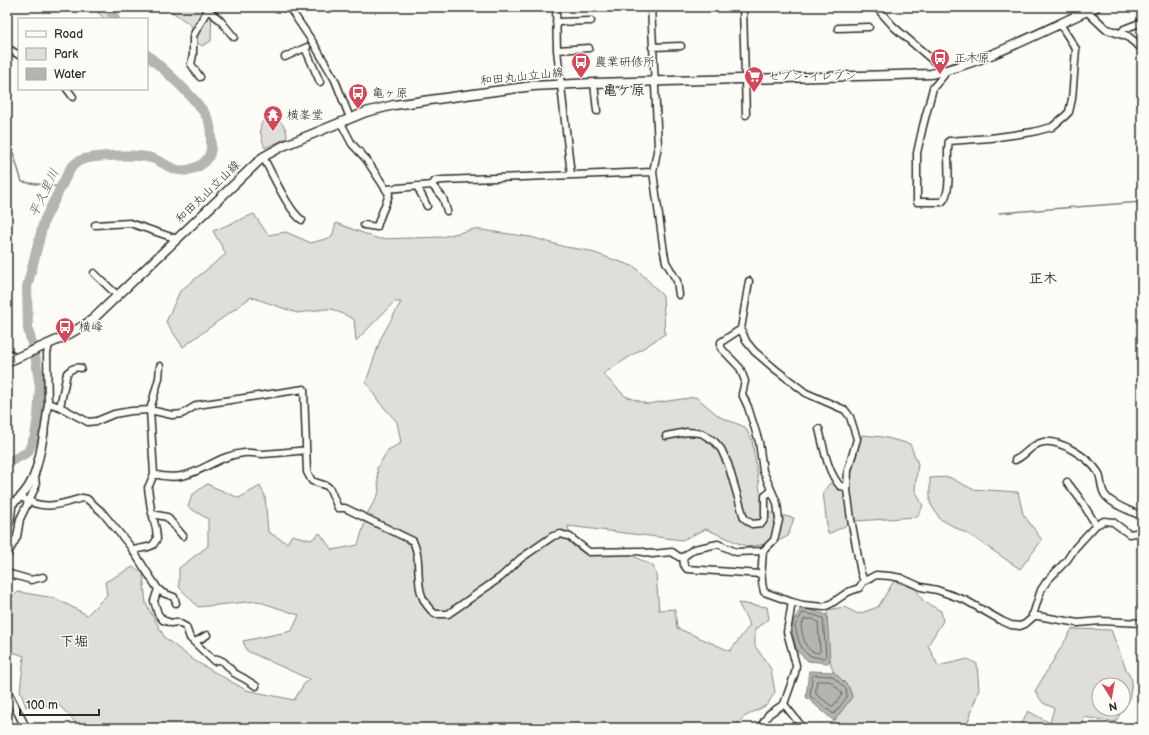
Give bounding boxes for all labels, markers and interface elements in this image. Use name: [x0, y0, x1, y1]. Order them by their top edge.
legend: [18, 18, 148, 90]
text: Road: [54, 27, 83, 42]
text: Park: [54, 47, 78, 62]
bus stop icon: 正木原: [929, 47, 951, 75]
bus stop icon: 農業研修所: [570, 51, 592, 79]
place label: 正木原: [954, 51, 990, 66]
place label: 農業研修所: [595, 55, 655, 70]
street label: 和田丸山立山線: [479, 65, 565, 89]
supermarket icon: セブン-イレブン: [743, 65, 765, 93]
text: Water: [54, 67, 86, 82]
place label: セブン-イレブン: [768, 69, 856, 84]
bus stop icon: 亀ヶ原: [347, 82, 369, 110]
district label: 亀ケ原: [603, 82, 645, 99]
place label: 亀ヶ原: [372, 86, 408, 101]
temple icon: 横峯堂: [262, 104, 284, 132]
place label: 横峯堂: [287, 108, 323, 123]
street label: 和田丸山立山線: [173, 157, 243, 227]
water label: 平久里川: [25, 166, 63, 220]
district label: 正木: [1029, 270, 1057, 287]
bus stop icon: 横峰: [54, 316, 76, 344]
place label: 横峰: [79, 320, 103, 335]
district label: 下堀: [60, 633, 88, 650]
north arrow: [1091, 677, 1131, 717]
scale bar: [20, 691, 99, 717]
text: 100 m: [26, 698, 58, 713]
text: N: [1108, 699, 1118, 713]

